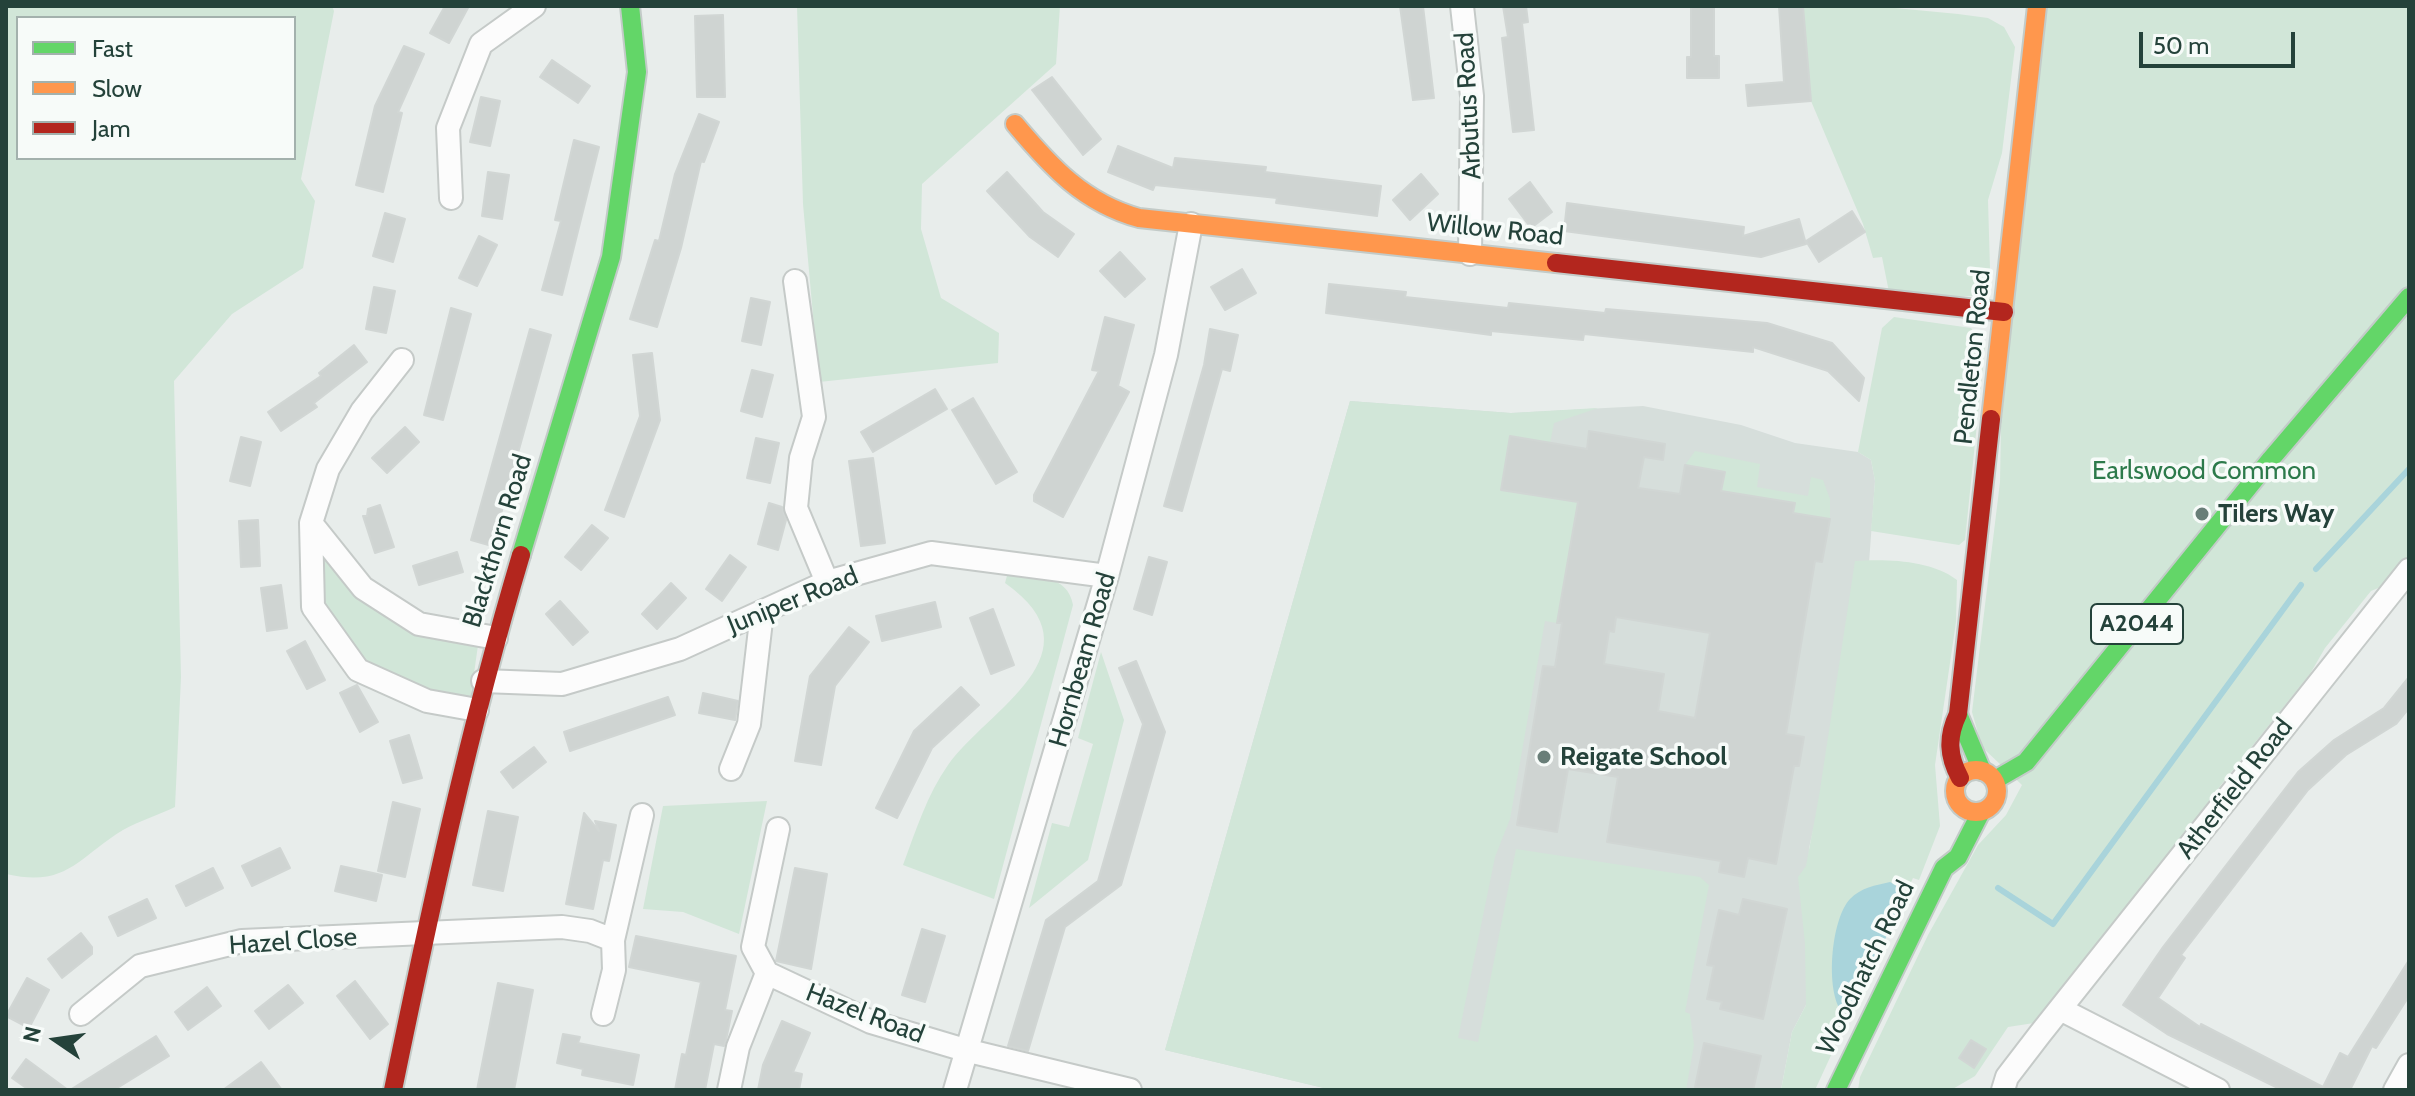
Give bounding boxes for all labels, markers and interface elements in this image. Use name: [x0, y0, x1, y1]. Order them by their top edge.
legend: [16, 16, 296, 160]
scale bar: [2143, 16, 2299, 66]
street label: Arbutus Road: [1450, 31, 1488, 181]
text: 50 m: [2153, 31, 2209, 60]
text: Fast: [92, 34, 133, 63]
text: Slow: [92, 74, 142, 103]
text: Jam: [92, 114, 130, 143]
street label: Willow Road: [1425, 207, 1565, 253]
street label: Pendleton Road: [1948, 268, 1998, 446]
street label: Blackthorn Road: [457, 451, 539, 631]
park label: Earlswood Common: [2092, 455, 2316, 487]
place label: Tilers Way: [2218, 498, 2334, 530]
marker: Tilers Way: [2193, 505, 2211, 523]
street label: Juniper Road: [723, 561, 863, 641]
street label: Hornbeam Road: [1043, 569, 1123, 751]
road number: A2044: [2091, 604, 2183, 644]
street label: Atherfield Road: [2170, 712, 2300, 866]
place label: Reigate School: [1560, 741, 1727, 773]
marker: Reigate School: [1535, 748, 1553, 766]
street label: Woodhatch Road: [1810, 876, 1922, 1060]
street label: Hazel Close: [228, 922, 358, 962]
street label: Hazel Road: [801, 977, 929, 1051]
north arrow: [16, 1000, 96, 1080]
text: N: [17, 1024, 47, 1045]

